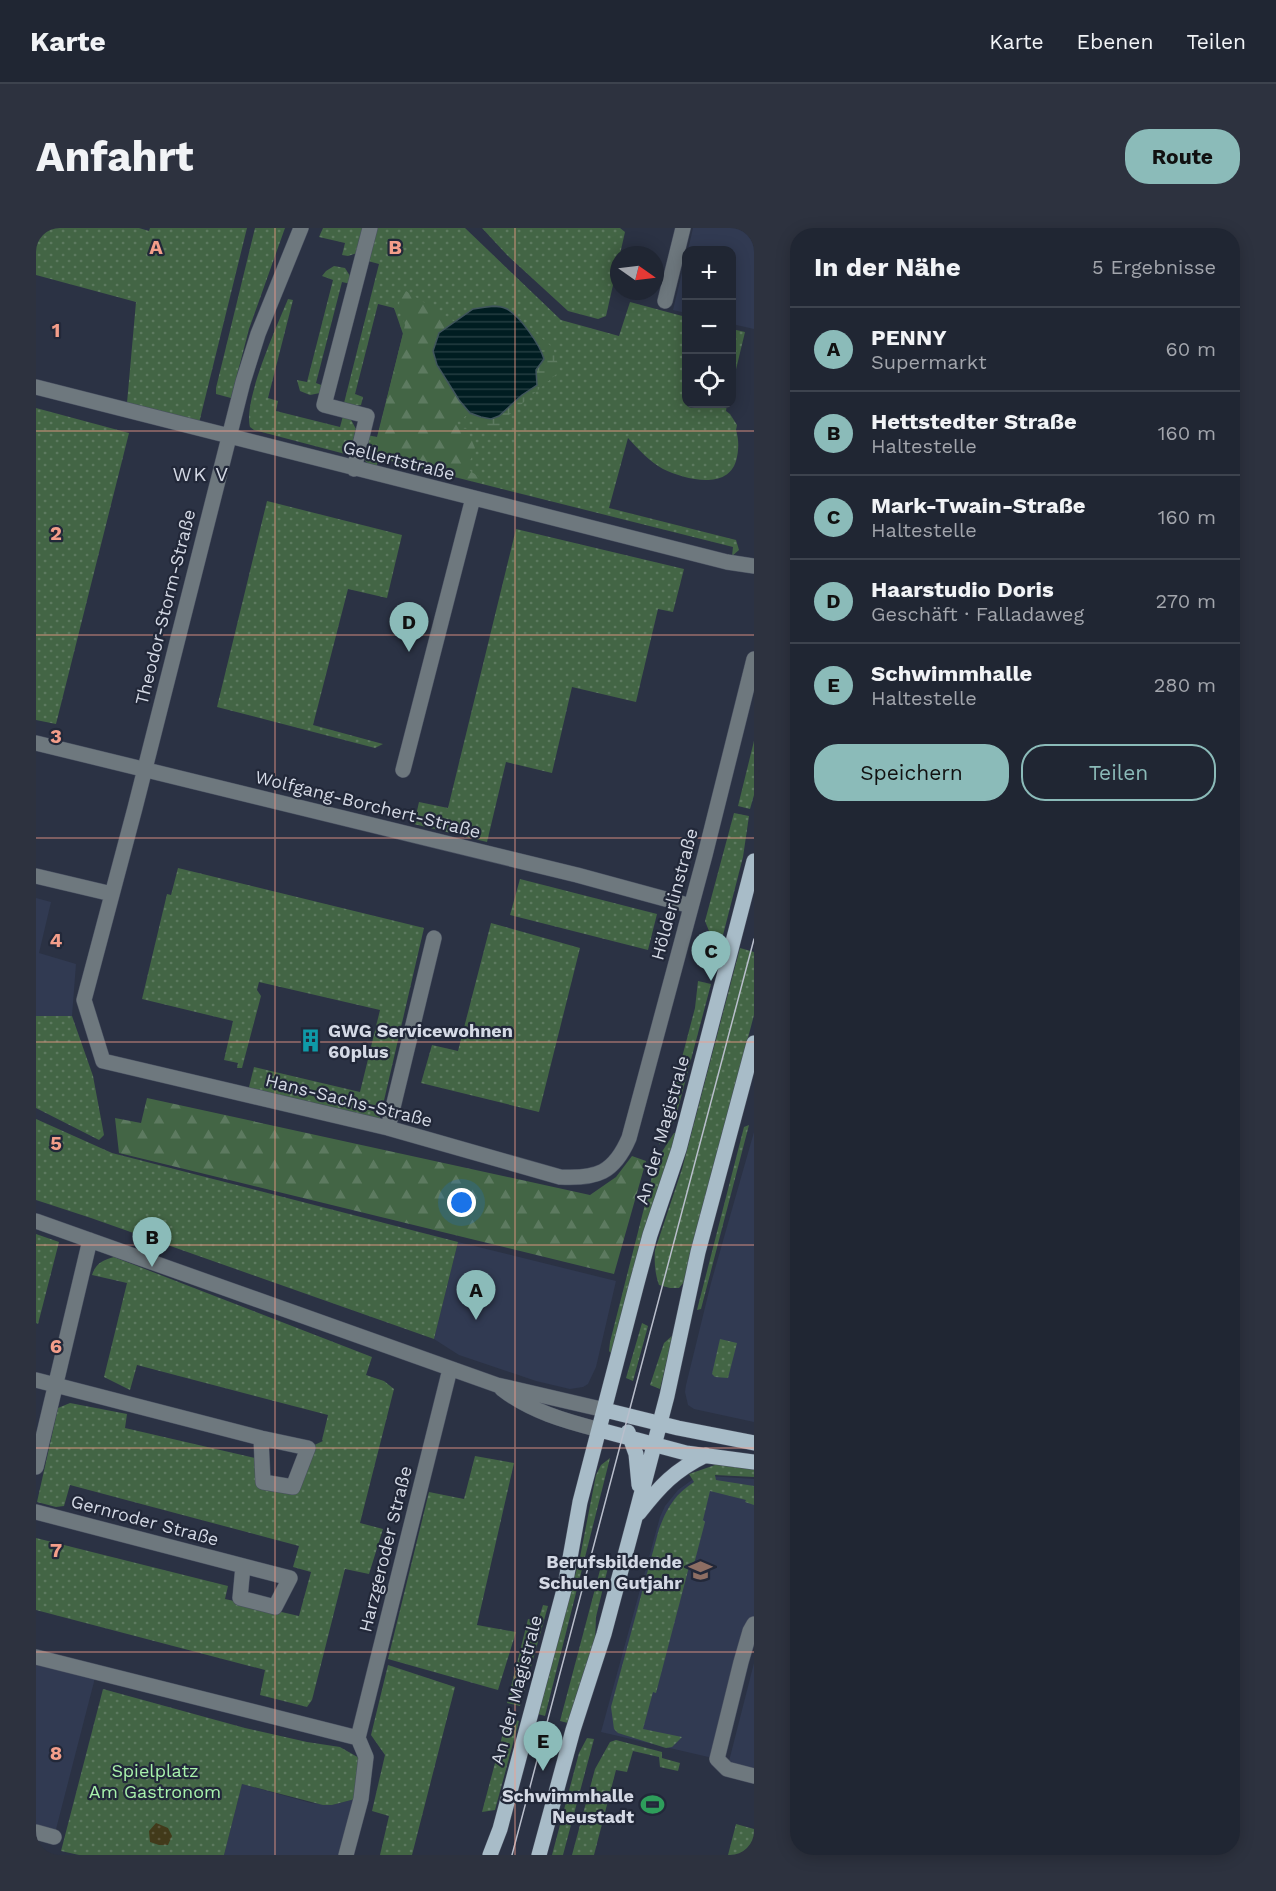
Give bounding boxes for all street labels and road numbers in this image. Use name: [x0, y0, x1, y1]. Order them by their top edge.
street label: Gellertstraße: [341, 436, 457, 484]
street label: Theodor-Storm-Straße: [131, 507, 199, 707]
street label: Wolfgang-Borchert-Straße: [253, 766, 483, 842]
street label: Hölderlinstraße: [646, 826, 702, 962]
street label: An der Magistrale: [631, 1053, 693, 1207]
street label: Hans-Sachs-Straße: [263, 1069, 435, 1131]
street label: Harzgeroder Straße: [354, 1464, 416, 1634]
street label: Gernroder Straße: [69, 1490, 221, 1550]
street label: An der Magistrale: [486, 1613, 546, 1767]

